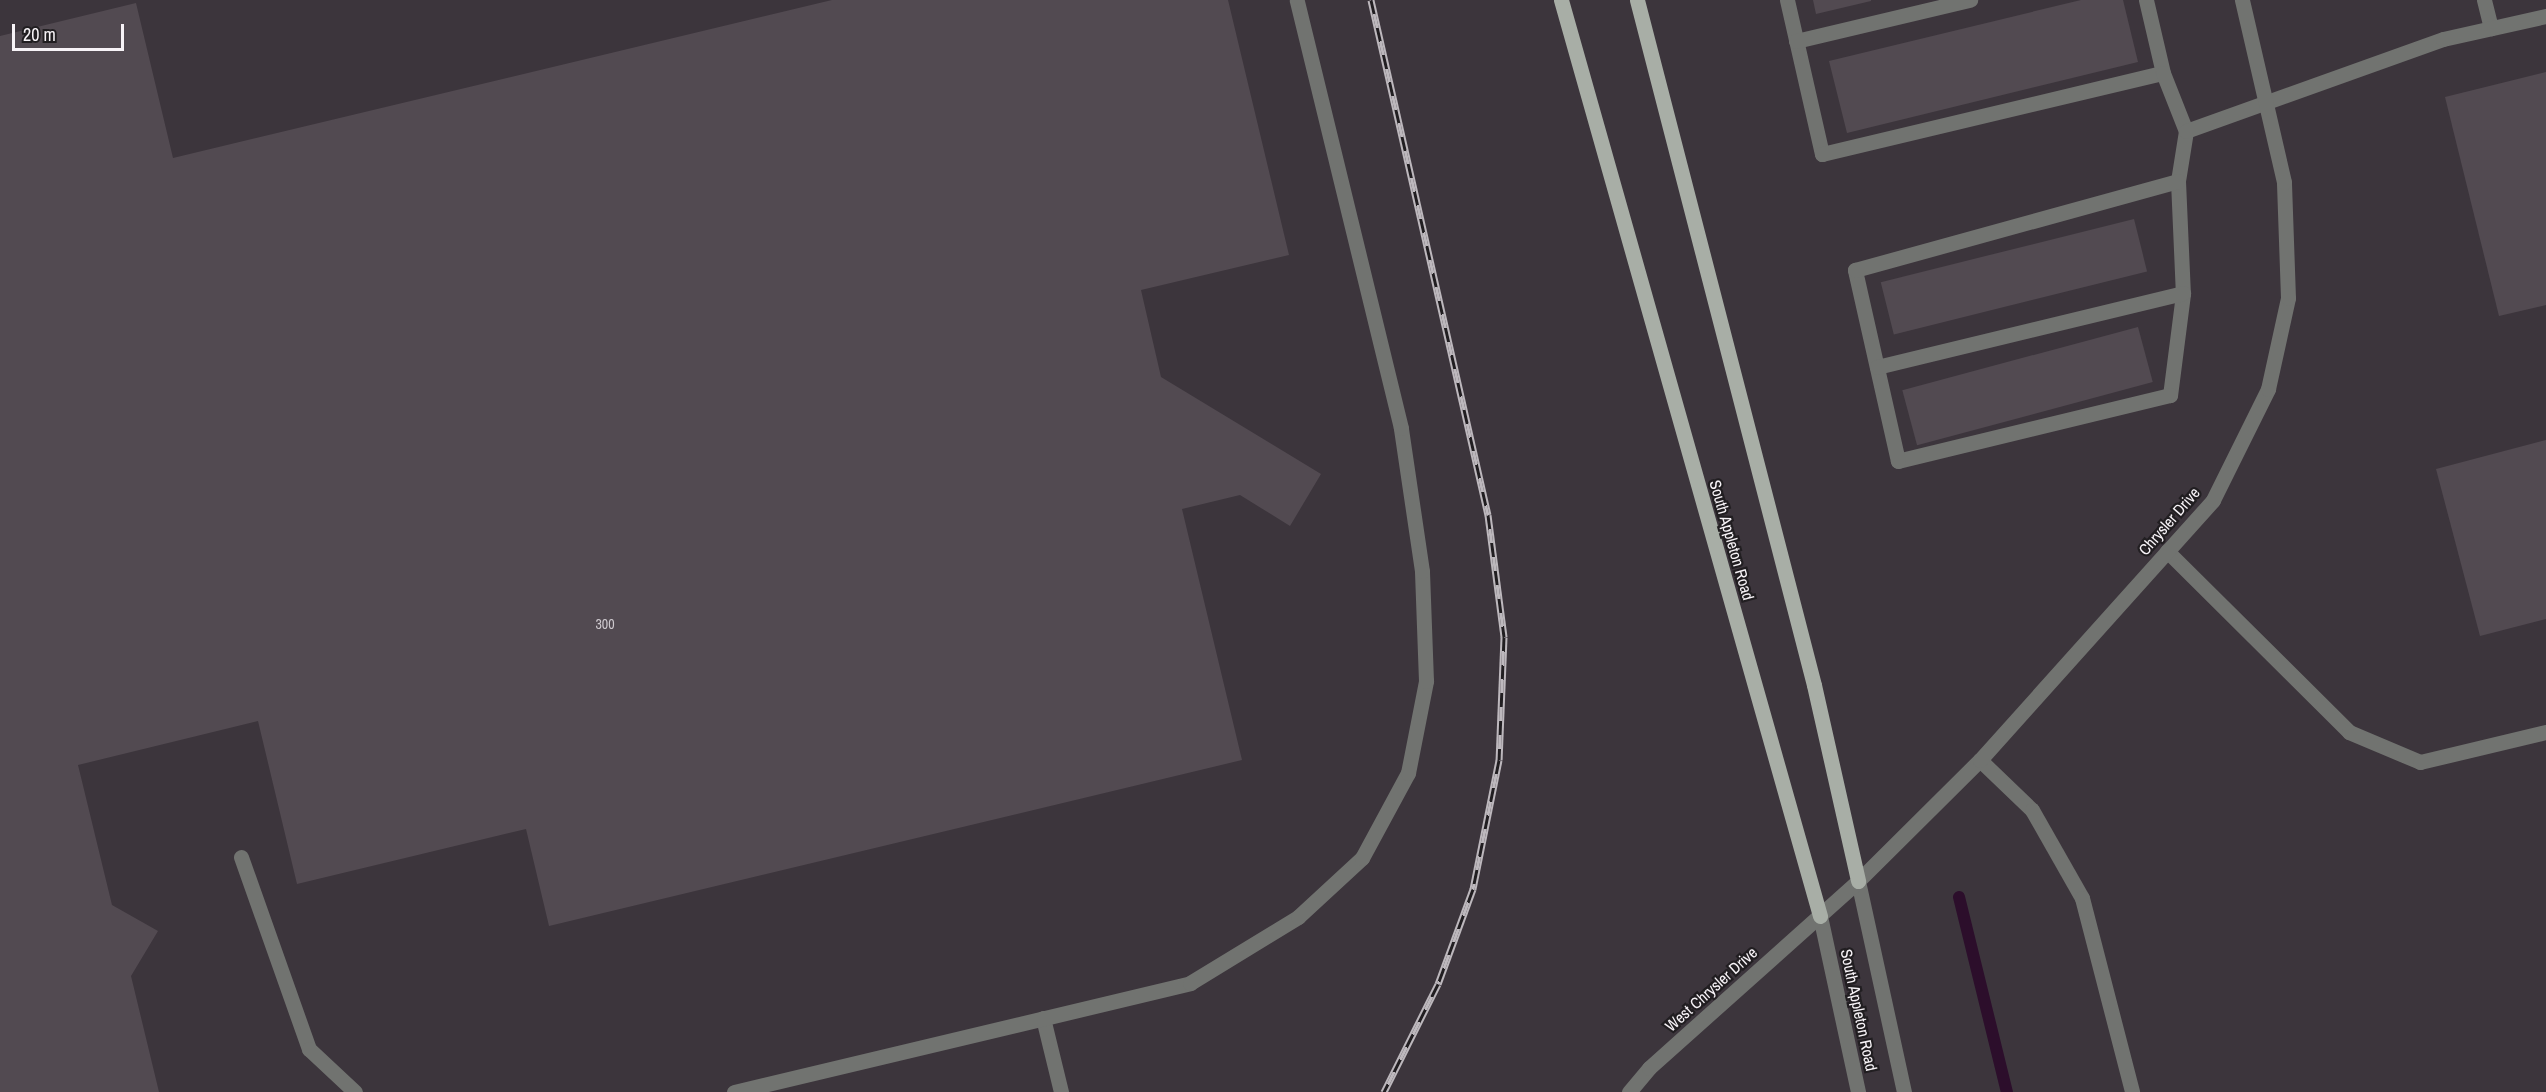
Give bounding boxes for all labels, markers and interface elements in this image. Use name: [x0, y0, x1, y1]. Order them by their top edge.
scale bar: [15, 12, 128, 50]
text: 20 m: [23, 22, 56, 47]
street label: South Appleton Road: [1706, 477, 1758, 603]
street label: Chrysler Drive: [2134, 483, 2204, 559]
house number: 300: [595, 616, 615, 632]
street label: West Chrysler Drive: [1661, 943, 1761, 1035]
street label: South Appleton Road: [1837, 947, 1881, 1073]

